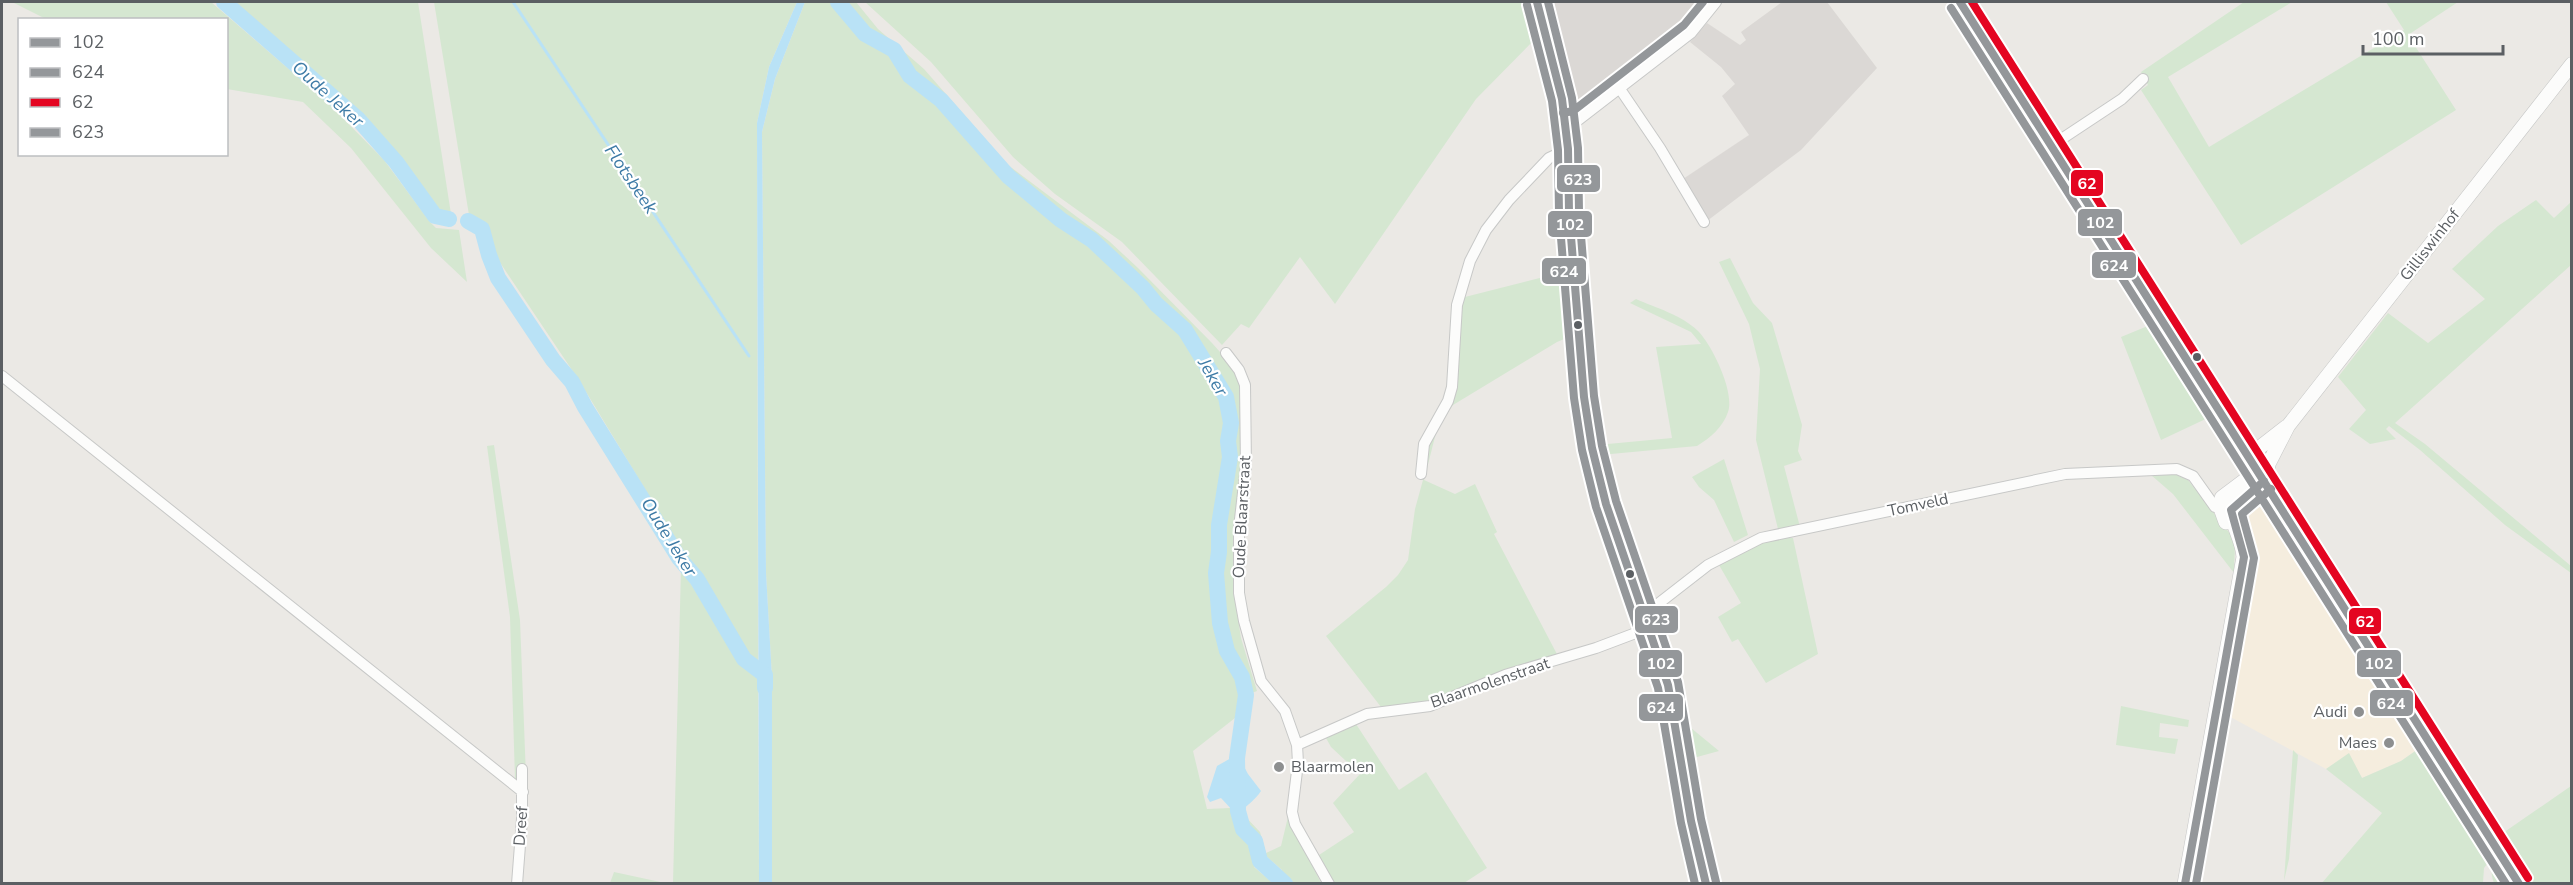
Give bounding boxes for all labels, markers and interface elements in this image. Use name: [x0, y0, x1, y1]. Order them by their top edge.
legend: [18, 18, 228, 156]
scale bar: [2363, 18, 2502, 56]
text: 100 m: [2372, 27, 2424, 51]
text: 102: [72, 30, 104, 54]
water label: Oude Jeker: [287, 55, 369, 133]
text: 624: [72, 60, 105, 84]
text: 62: [72, 90, 94, 114]
text: 623: [72, 120, 104, 144]
water label: Flotsbeek: [599, 140, 663, 219]
line badge: 623: [1556, 164, 1601, 193]
text: 623: [1564, 169, 1592, 191]
line badge: 62: [2070, 169, 2104, 197]
text: 62: [2077, 173, 2097, 195]
street label: Gilliswinhof: [2395, 204, 2465, 285]
line badge: 102: [2077, 208, 2123, 237]
line badge: 102: [1547, 210, 1593, 238]
text: 102: [2086, 212, 2114, 234]
text: 102: [1556, 214, 1584, 236]
line badge: 624: [2091, 251, 2137, 279]
text: 624: [2100, 255, 2129, 277]
line badge: 624: [1541, 257, 1587, 285]
text: 624: [1550, 261, 1579, 283]
unlabelled marker: [1572, 319, 1584, 331]
unlabelled marker: [2191, 351, 2203, 363]
water label: Jeker: [1192, 353, 1234, 401]
street label: Oude Blaarstraat: [1228, 455, 1256, 579]
street label: Tomveld: [1886, 488, 1950, 522]
water label: Oude Jeker: [635, 493, 703, 581]
unlabelled marker: [1624, 568, 1636, 580]
line badge: 623: [1634, 605, 1679, 634]
line badge: 62: [2348, 607, 2382, 635]
text: 623: [1642, 609, 1670, 631]
text: 62: [2355, 611, 2375, 633]
line badge: 102: [1638, 649, 1683, 678]
line badge: 102: [2356, 649, 2402, 678]
street label: Blaarmolenstraat: [1428, 652, 1553, 714]
text: 102: [1647, 653, 1675, 675]
text: 102: [2365, 653, 2393, 675]
line badge: 624: [2369, 689, 2414, 717]
line badge: 624: [1638, 693, 1684, 722]
text: 624: [2377, 693, 2406, 715]
text: 624: [1647, 697, 1676, 719]
place label: Audi: [2313, 701, 2347, 723]
marker: Audi: [2352, 705, 2366, 719]
place label: Maes: [2339, 732, 2377, 754]
marker: Maes: [2382, 736, 2396, 750]
place label: Blaarmolen: [1291, 756, 1374, 778]
marker: Blaarmolen: [1272, 760, 1286, 774]
street label: Dreef: [509, 805, 533, 847]

